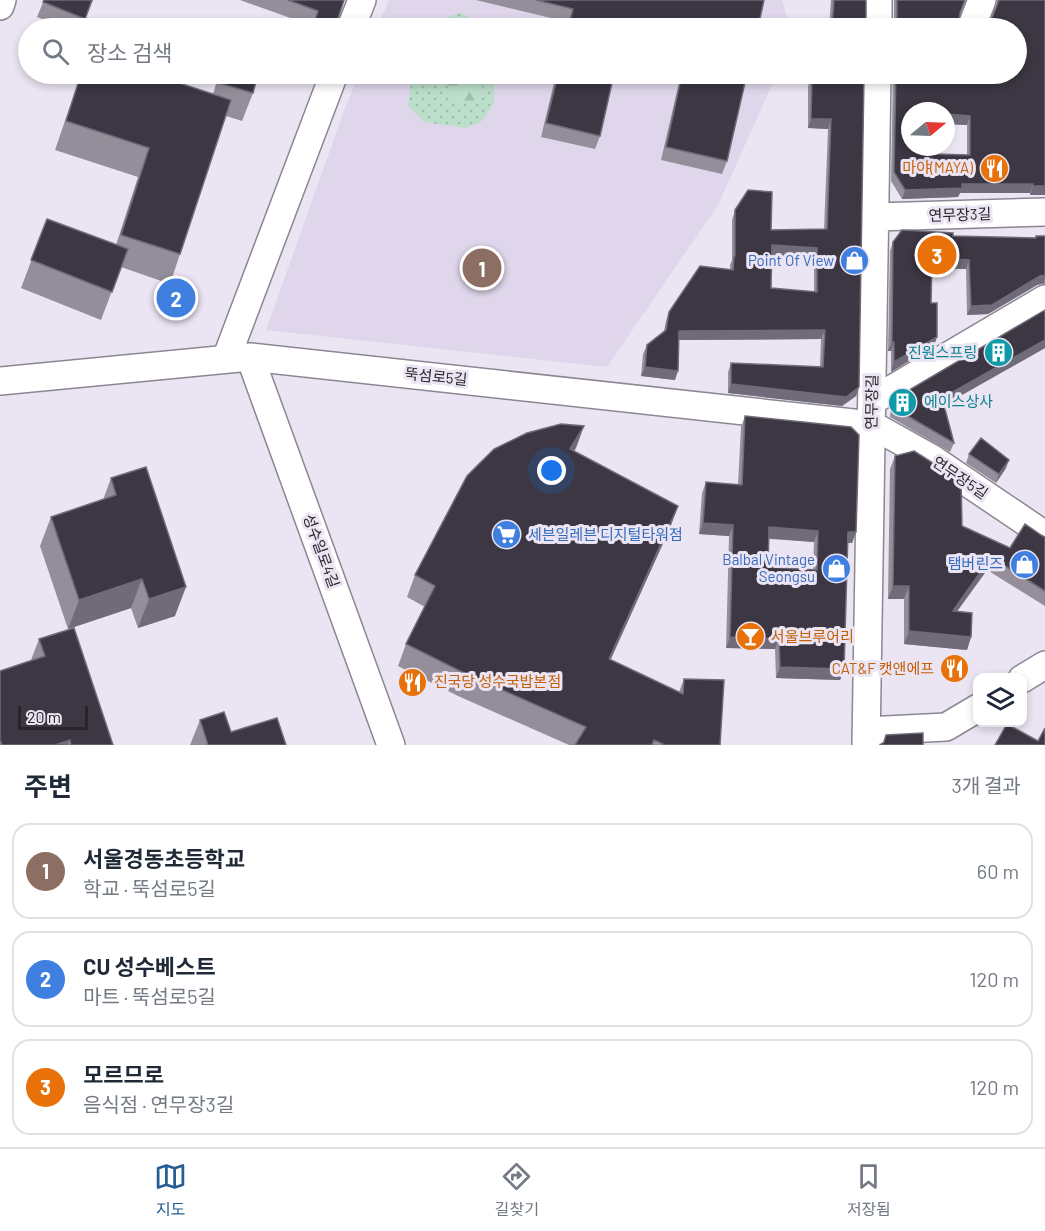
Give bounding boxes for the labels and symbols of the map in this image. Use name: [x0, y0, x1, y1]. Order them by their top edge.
north arrow: [901, 102, 955, 156]
restaurant icon: 마야(MAYA): [978, 152, 1010, 184]
place label: 마야(MAYA): [902, 158, 973, 176]
street label: 연무장3길: [928, 204, 992, 224]
pin: 3: [918, 232, 956, 278]
shop icon: Point Of View: [839, 245, 871, 277]
pin: 1: [462, 246, 502, 290]
place label: Point Of View: [748, 251, 834, 269]
pin: 2: [156, 276, 195, 320]
building icon: 진원스프링: [982, 337, 1014, 369]
place label: 진원스프링: [908, 343, 977, 361]
street label: 뚝섬로5길: [404, 364, 468, 388]
street label: 연무장길: [862, 374, 880, 430]
building icon: 에이스상사: [887, 386, 919, 418]
place label: 에이스상사: [924, 392, 993, 410]
street label: 연무장5길: [929, 452, 992, 502]
your location: [537, 456, 566, 485]
street label: 성수일로4길: [300, 511, 344, 590]
supermarket icon: 세븐일레븐 디지털타워점: [491, 519, 523, 551]
place label: 세븐일레븐 디지털타워점: [528, 525, 683, 543]
shop icon: 탬버린즈: [1008, 548, 1040, 580]
place label: Balbal Vintage Seongsu: [722, 550, 815, 585]
shop icon: Balbal Vintage Seongsu: [820, 553, 852, 585]
place label: 탬버린즈: [948, 554, 1003, 572]
bar icon: 서울브루어리: [734, 621, 766, 653]
place label: 서울브루어리: [771, 627, 854, 645]
restaurant icon: CAT&F 캣앤에프: [939, 653, 971, 685]
place label: CAT&F 캣앤에프: [832, 659, 934, 677]
restaurant icon: 진국당 성수국밥본점: [397, 666, 429, 698]
place label: 진국당 성수국밥본점: [434, 672, 561, 690]
scale bar: [18, 703, 88, 730]

